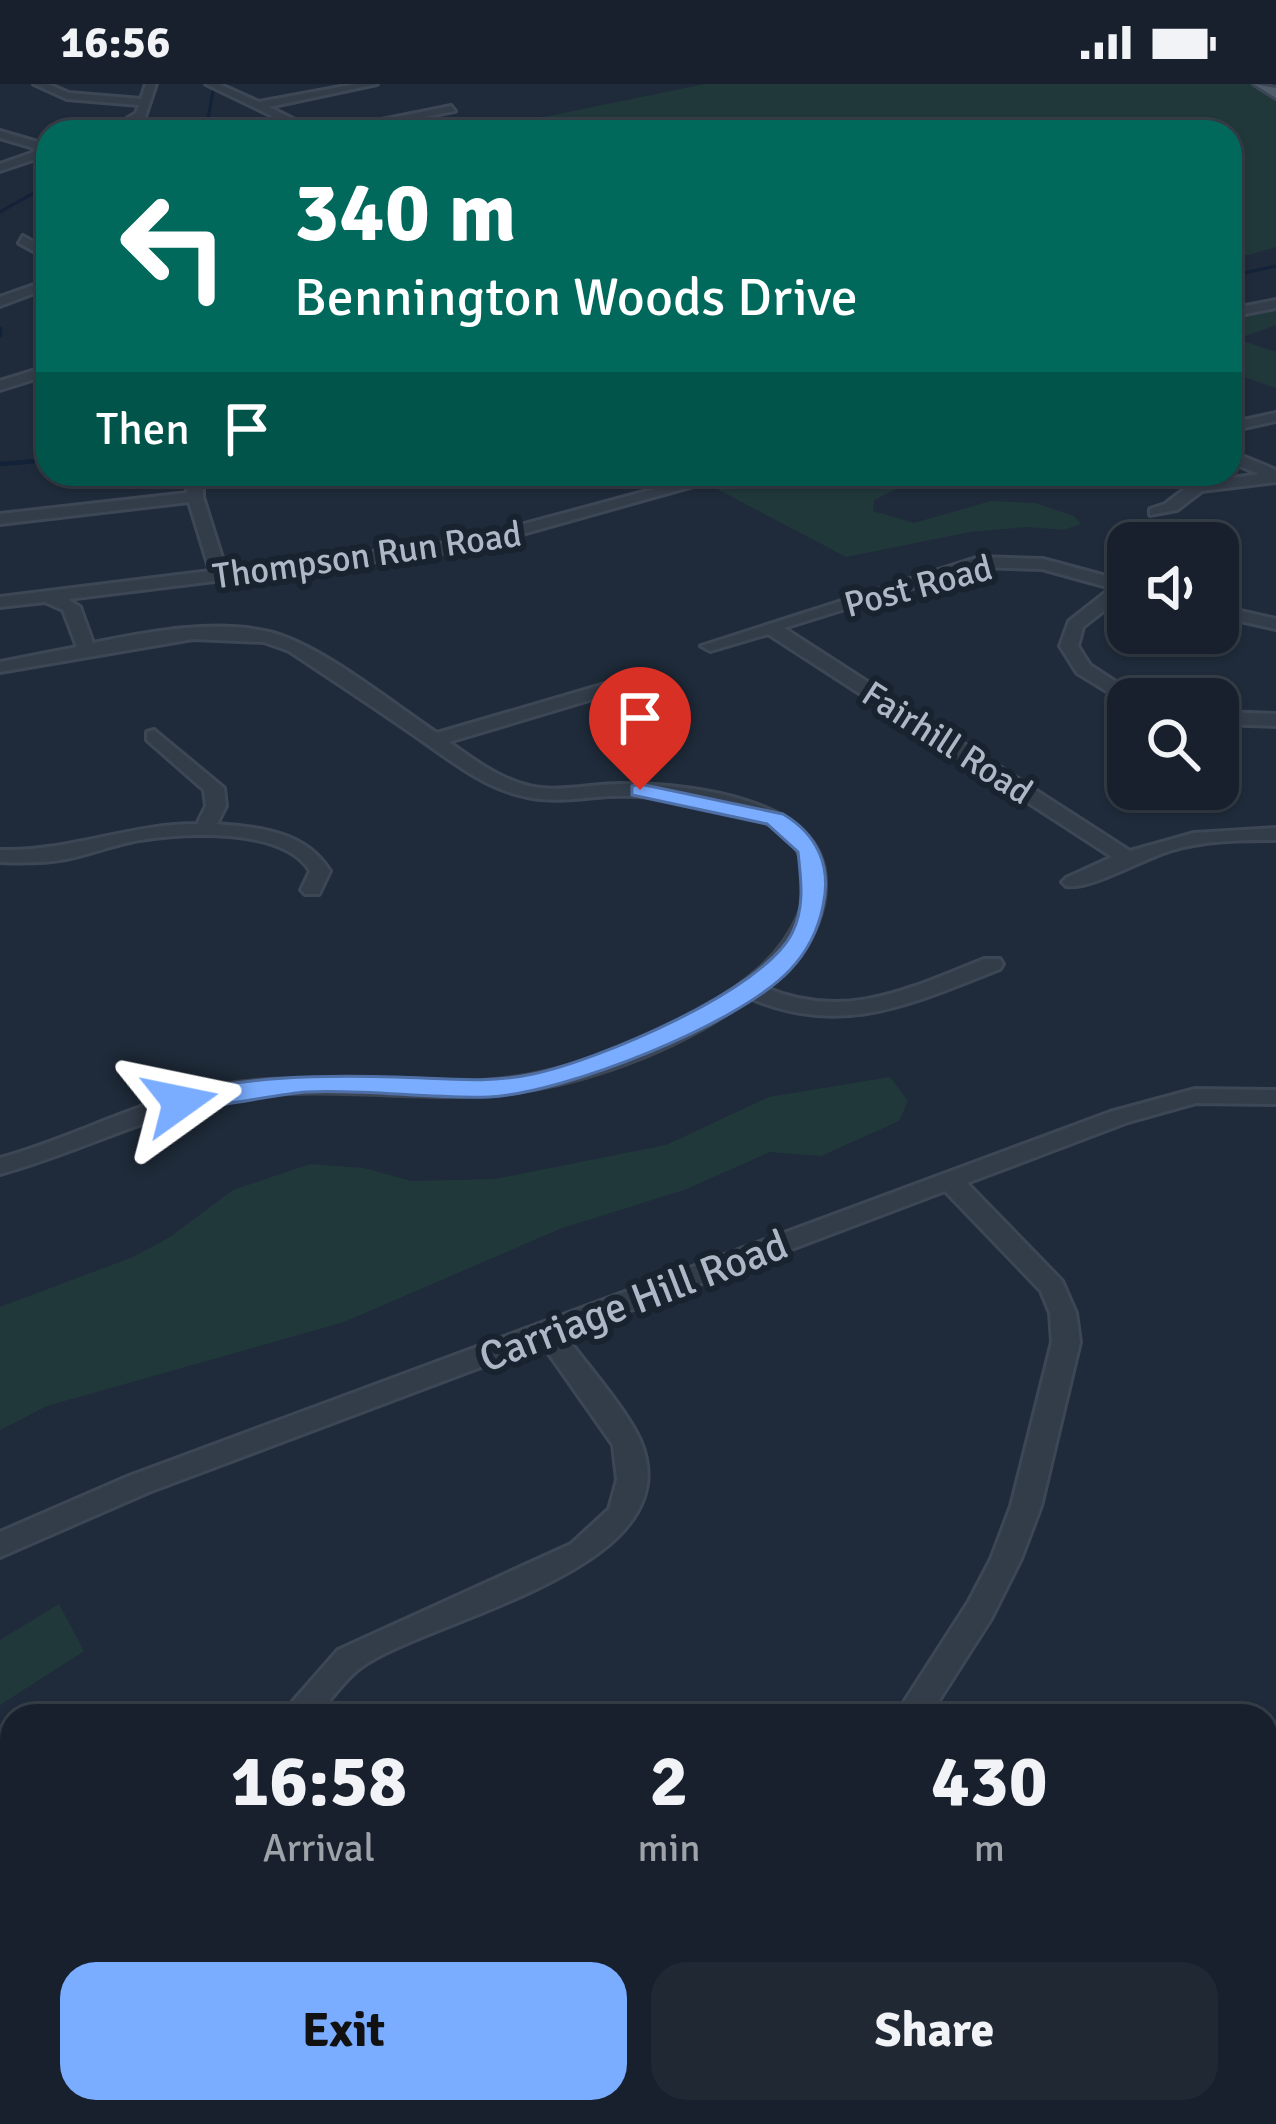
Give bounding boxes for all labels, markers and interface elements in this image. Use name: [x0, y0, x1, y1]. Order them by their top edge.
text: 16:56: [60, 15, 170, 70]
text: 340 m: [294, 161, 516, 265]
icon: left: [96, 168, 252, 324]
text: Bennington Woods Drive: [294, 264, 858, 331]
icon: arrive: [214, 396, 280, 462]
text: Then: [96, 402, 190, 457]
street label: Thompson Run Road: [210, 512, 524, 599]
map controls: [1107, 522, 1239, 810]
button: sound: [1107, 522, 1239, 654]
street label: Post Road: [839, 545, 997, 628]
pin: [589, 667, 691, 790]
street label: Fairhill Road: [854, 672, 1041, 815]
button: search: [1107, 678, 1239, 810]
icon: arrive: [607, 685, 673, 751]
position arrow: [117, 1039, 243, 1165]
street label: Carriage Hill Road: [472, 1219, 795, 1384]
text: 16:58: [230, 1737, 407, 1826]
text: 2: [650, 1737, 688, 1826]
text: 430: [931, 1737, 1048, 1826]
text: Arrival: [263, 1824, 375, 1872]
text: min: [638, 1824, 701, 1872]
text: m: [974, 1824, 1005, 1872]
button: Exit: [60, 1962, 627, 2100]
button: Share: [651, 1962, 1218, 2100]

